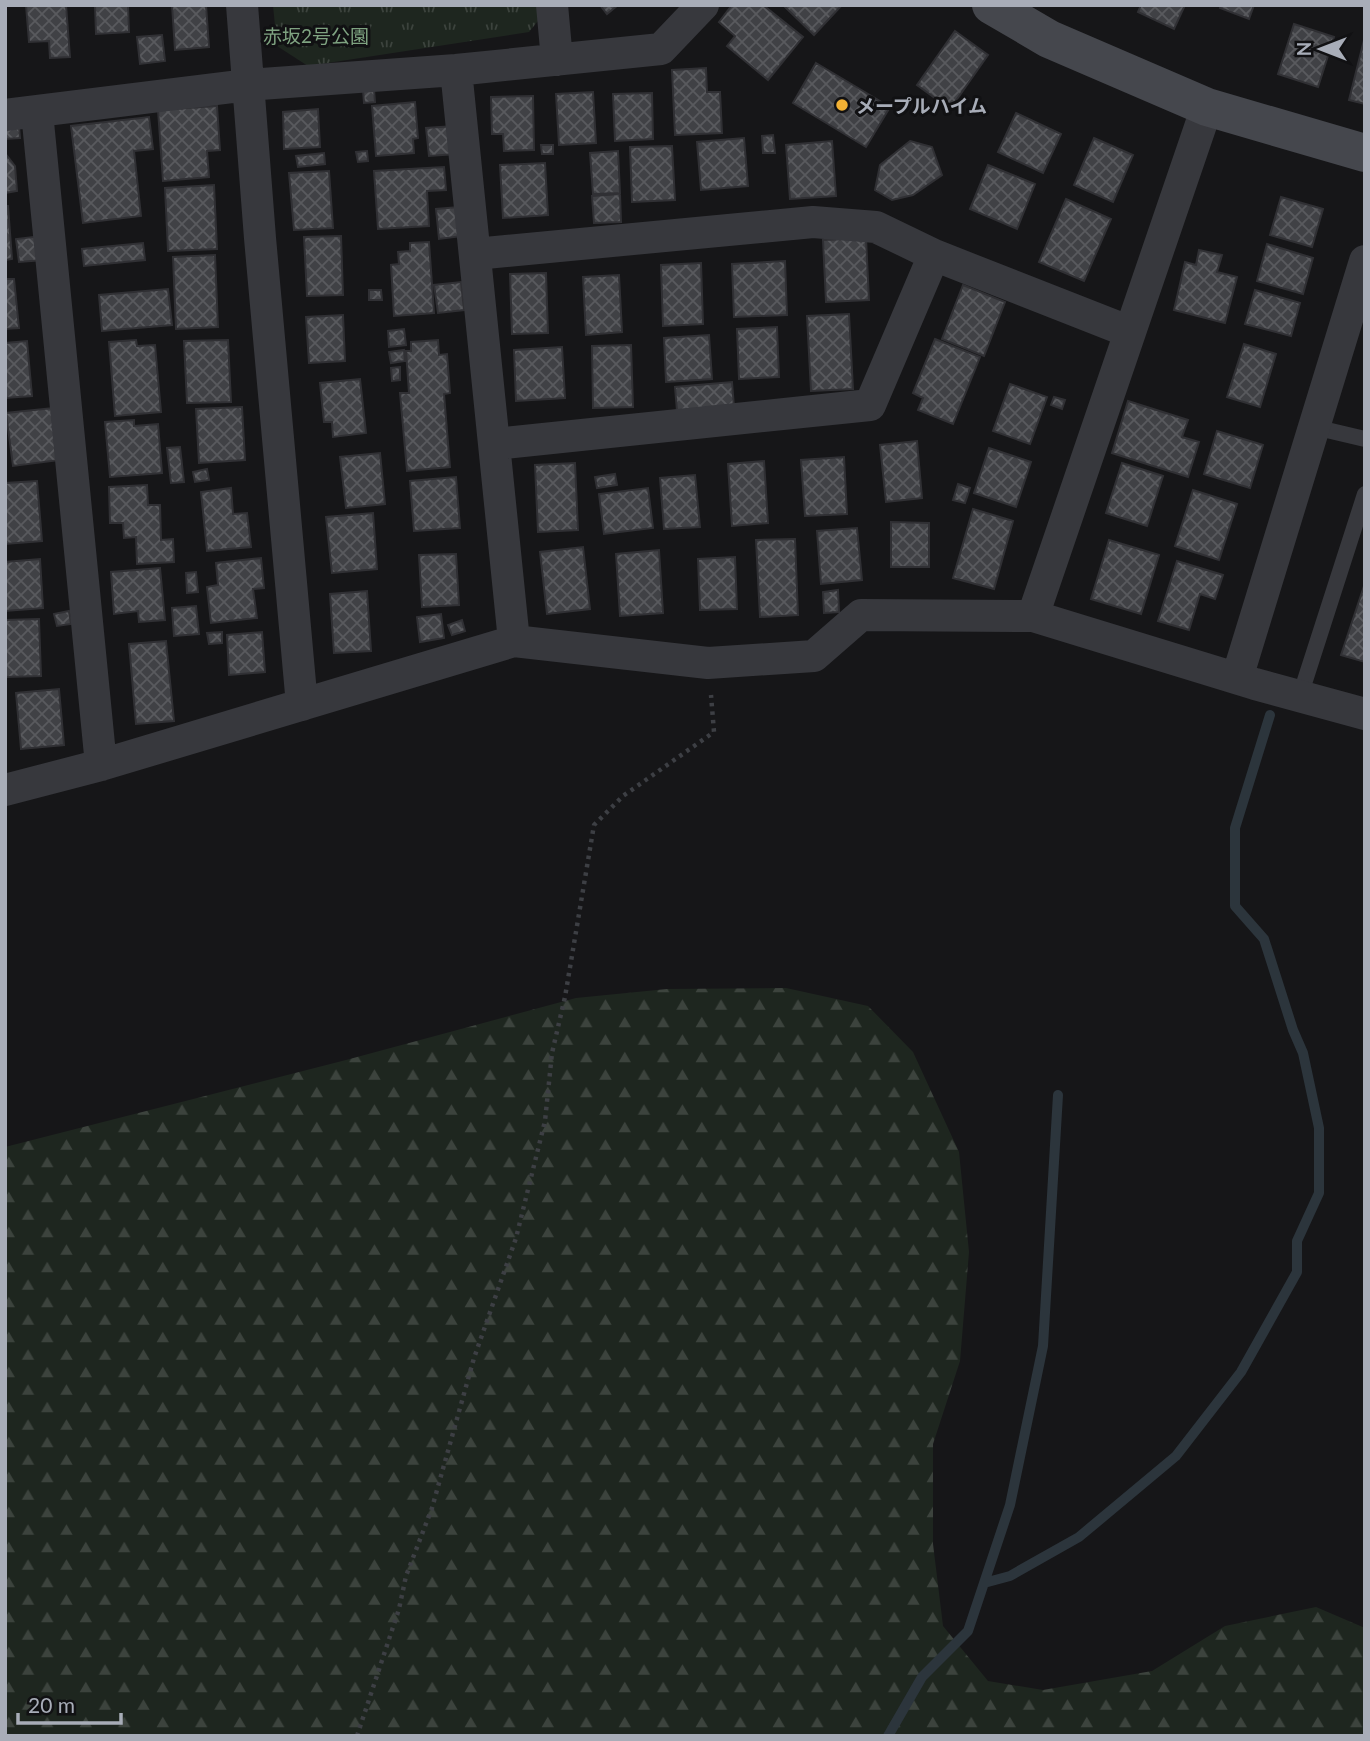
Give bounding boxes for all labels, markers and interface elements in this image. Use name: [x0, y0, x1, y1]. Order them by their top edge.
north arrow: [1286, 14, 1356, 84]
park label: 赤坂2号公園: [263, 24, 369, 47]
text: N: [1292, 42, 1315, 56]
place label: メープルハイム: [856, 94, 987, 117]
marker: メープルハイム: [834, 97, 850, 113]
scale bar: [18, 1682, 121, 1726]
text: 20 m: [28, 1692, 75, 1717]

